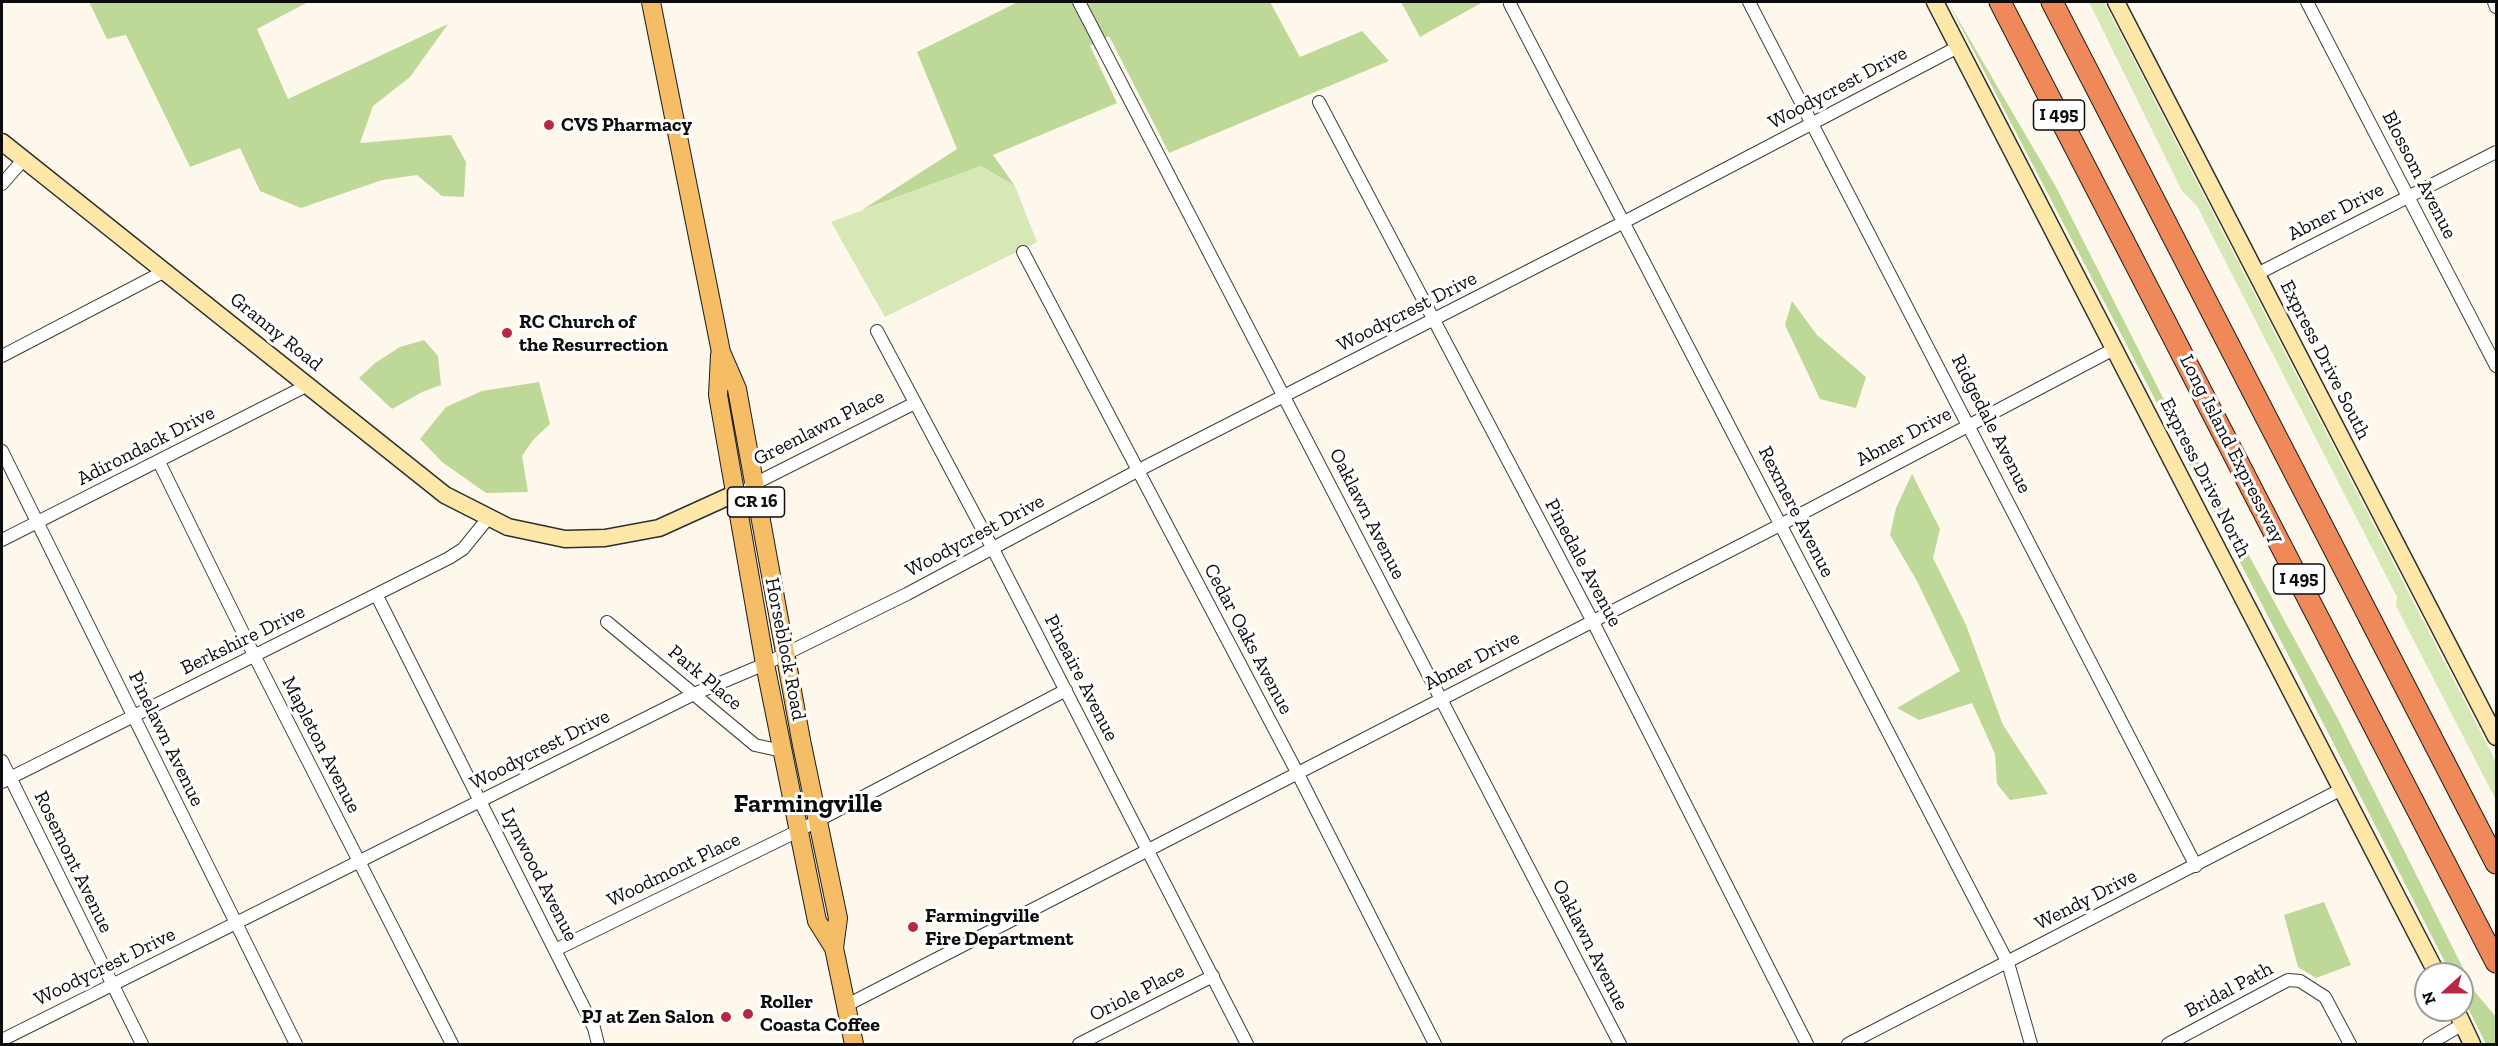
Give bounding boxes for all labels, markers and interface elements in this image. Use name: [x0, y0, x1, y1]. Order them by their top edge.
street label: Woodycrest Drive: [1764, 41, 1912, 135]
road number: I 495: [2034, 100, 2084, 130]
street label: Blossom Avenue: [2376, 107, 2462, 243]
place label: CVS Pharmacy: [561, 113, 692, 137]
marker: CVS Pharmacy: [542, 118, 556, 132]
street label: Abner Drive: [2284, 178, 2388, 246]
street label: Woodycrest Drive: [1333, 266, 1481, 358]
street label: Express Drive South: [2275, 276, 2375, 444]
street label: Granny Road: [225, 287, 327, 377]
place label: RC Church of the Resurrection: [519, 310, 668, 357]
marker: RC Church of the Resurrection: [500, 326, 514, 340]
street label: Ridgedale Avenue: [1946, 351, 2036, 497]
street label: Long Island Expressway: [2174, 351, 2290, 547]
street label: Greenlawn Place: [750, 385, 888, 471]
street label: Express Drive North: [2154, 394, 2256, 562]
street label: Adirondack Drive: [73, 401, 219, 491]
street label: Abner Drive: [1852, 402, 1956, 472]
street label: Rexmere Avenue: [1753, 442, 1839, 582]
street label: Oaklawn Avenue: [1324, 444, 1410, 584]
road number: CR 16: [728, 487, 784, 517]
street label: Woodycrest Drive: [901, 489, 1049, 583]
street label: Pinedale Avenue: [1539, 495, 1627, 631]
street label: Cedar Oaks Avenue: [1198, 560, 1298, 718]
road number: I 495: [2274, 564, 2324, 594]
street label: Horseblock Road: [759, 576, 811, 722]
street label: Berkshire Drive: [177, 600, 309, 680]
street label: Pineaire Avenue: [1039, 611, 1123, 745]
street label: Abner Drive: [1420, 626, 1524, 696]
street label: Park Place: [663, 640, 747, 716]
street label: Pinelawn Avenue: [123, 668, 209, 810]
street label: Mapleton Avenue: [276, 673, 366, 817]
street label: Woodycrest Drive: [466, 704, 614, 796]
street label: Rosemont Avenue: [28, 787, 118, 937]
district label: Farmingville: [734, 789, 882, 821]
street label: Lynwood Avenue: [495, 805, 583, 945]
street label: Woodmont Place: [603, 827, 745, 913]
street label: Wendy Drive: [2031, 864, 2141, 936]
street label: Oaklawn Avenue: [1547, 875, 1633, 1015]
place label: Farmingville Fire Department: [925, 904, 1073, 951]
marker: Farmingville Fire Department: [906, 920, 920, 934]
street label: Woodycrest Drive: [31, 922, 179, 1012]
street label: Bridal Path: [2181, 957, 2277, 1023]
street label: Oriole Place: [1086, 959, 1188, 1027]
north arrow: [2414, 962, 2474, 1022]
text: N: [2418, 989, 2440, 1007]
place label: Roller Coasta Coffee: [760, 990, 880, 1037]
place label: PJ at Zen Salon: [582, 1005, 714, 1029]
marker: Roller Coasta Coffee: [741, 1007, 755, 1021]
marker: PJ at Zen Salon: [719, 1010, 733, 1024]

